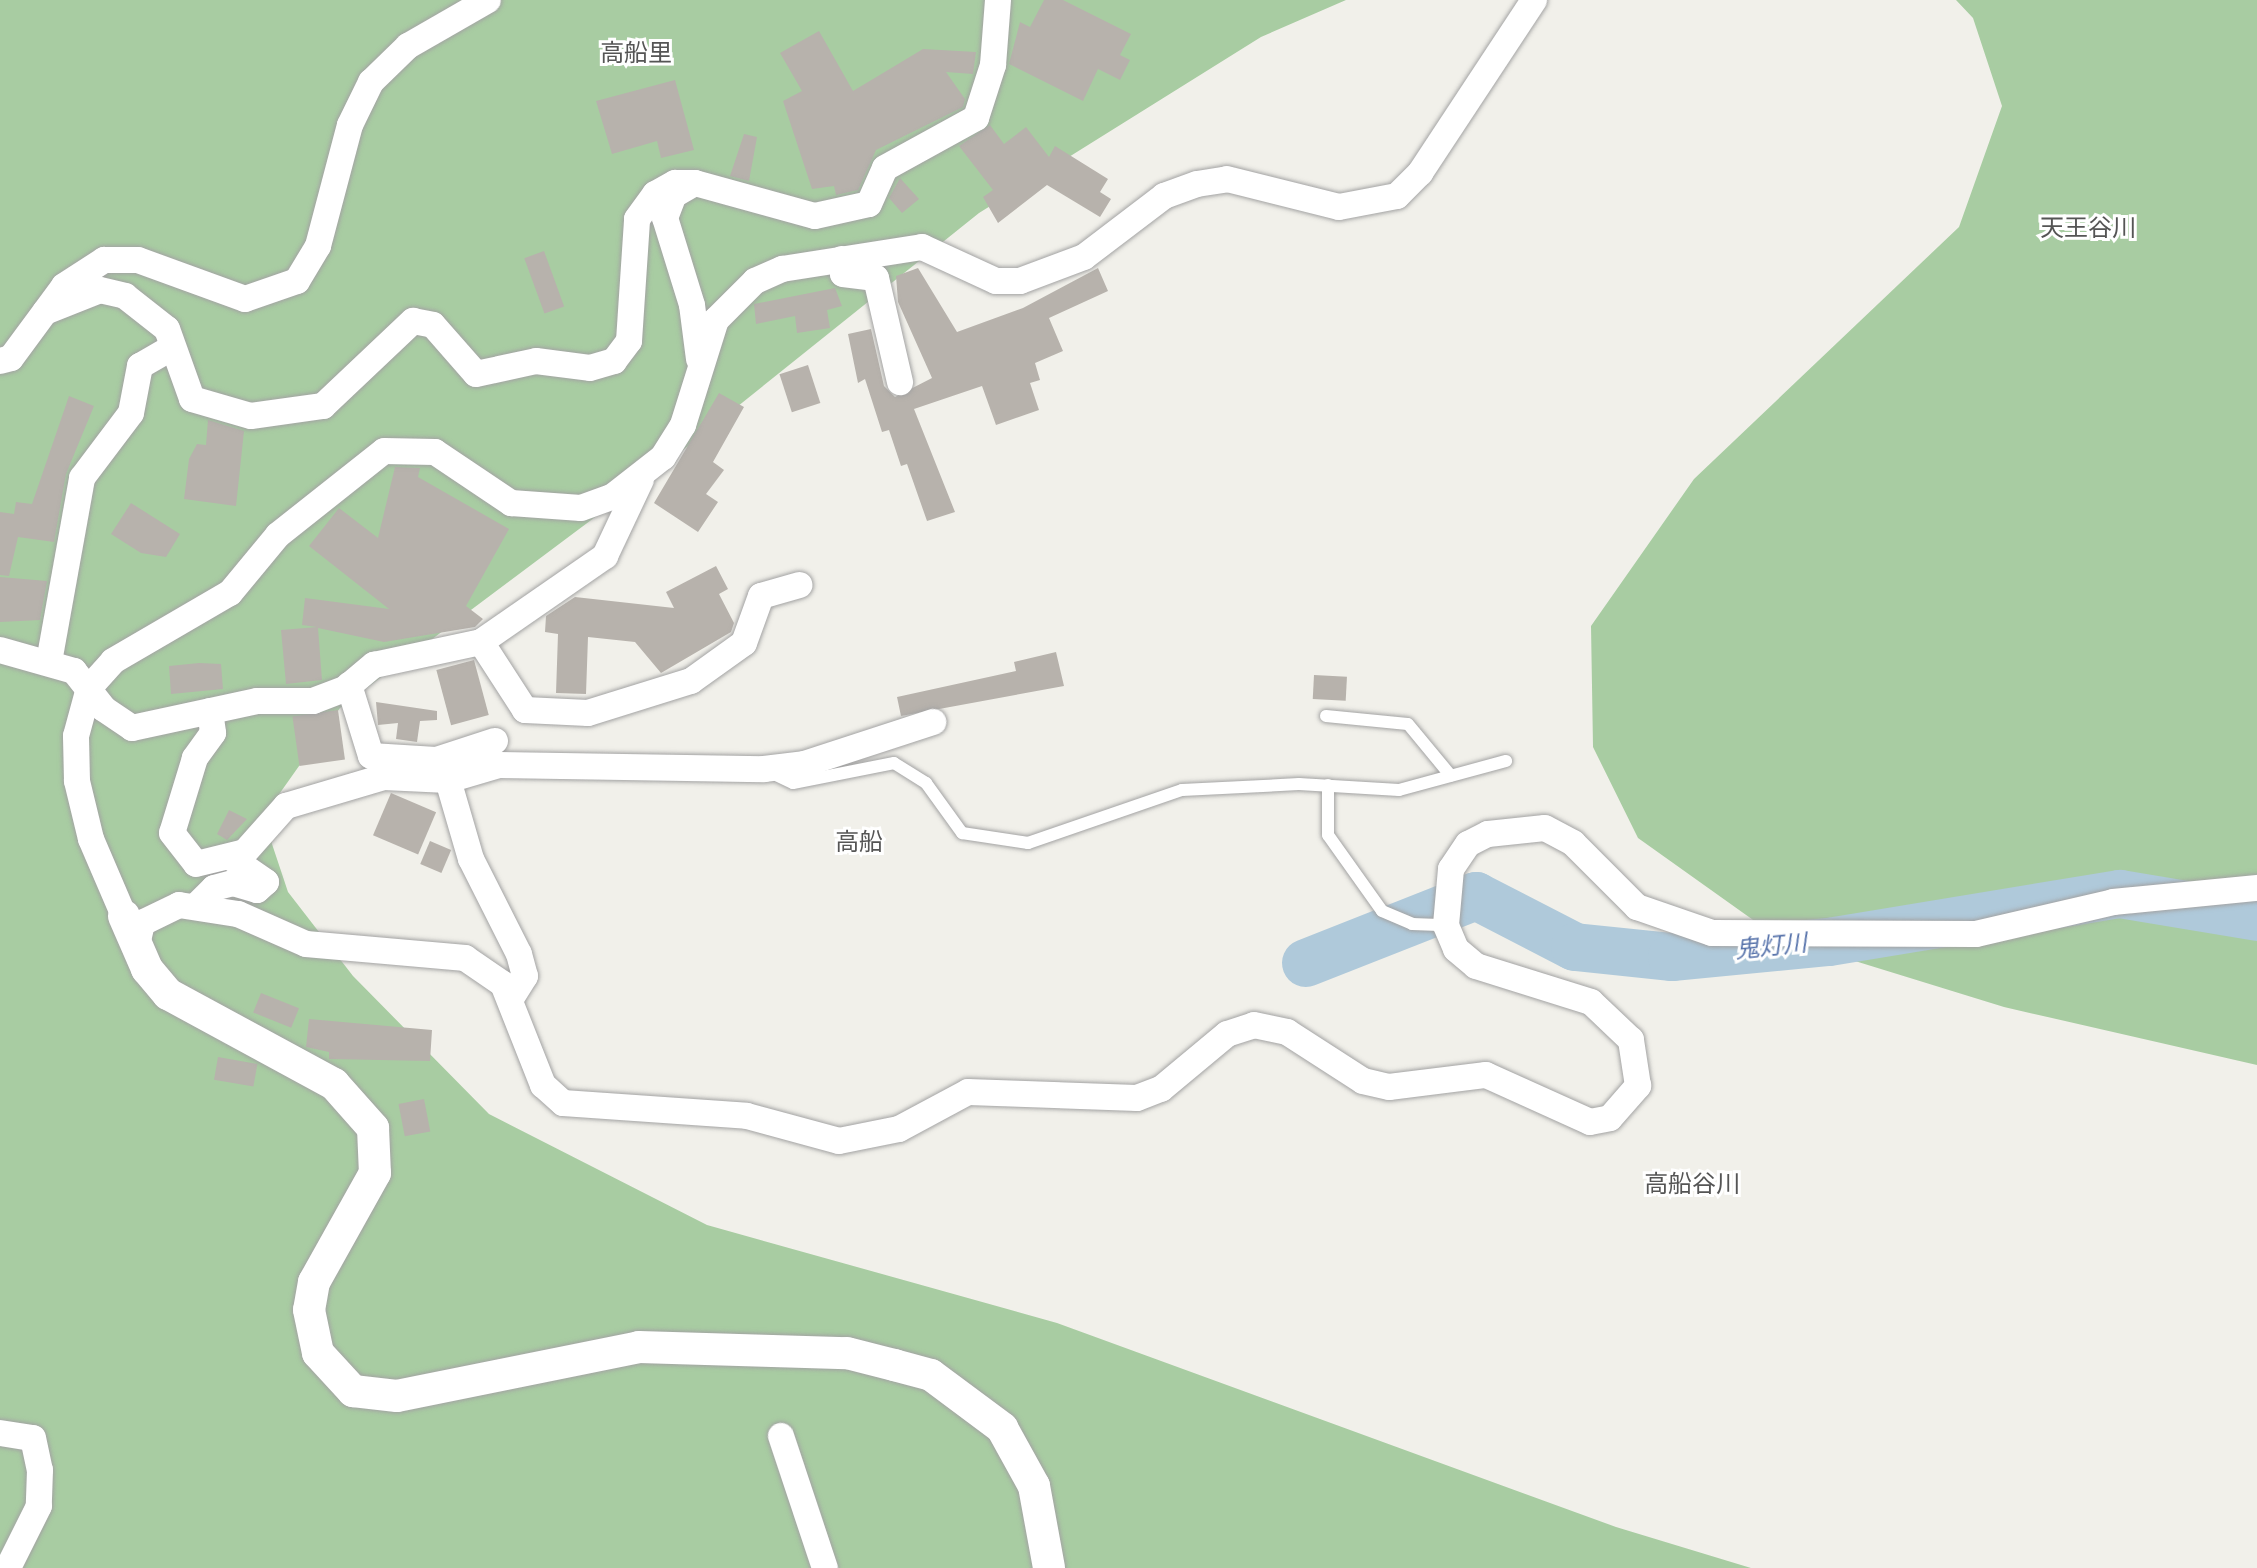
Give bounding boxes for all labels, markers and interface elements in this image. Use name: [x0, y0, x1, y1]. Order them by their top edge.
district label: 高船里: [600, 40, 672, 68]
district label: 天王谷川: [2040, 215, 2136, 243]
district label: 高船: [835, 829, 883, 857]
water label: 鬼灯川: [1734, 929, 1808, 965]
district label: 高船谷川: [1644, 1171, 1740, 1199]

